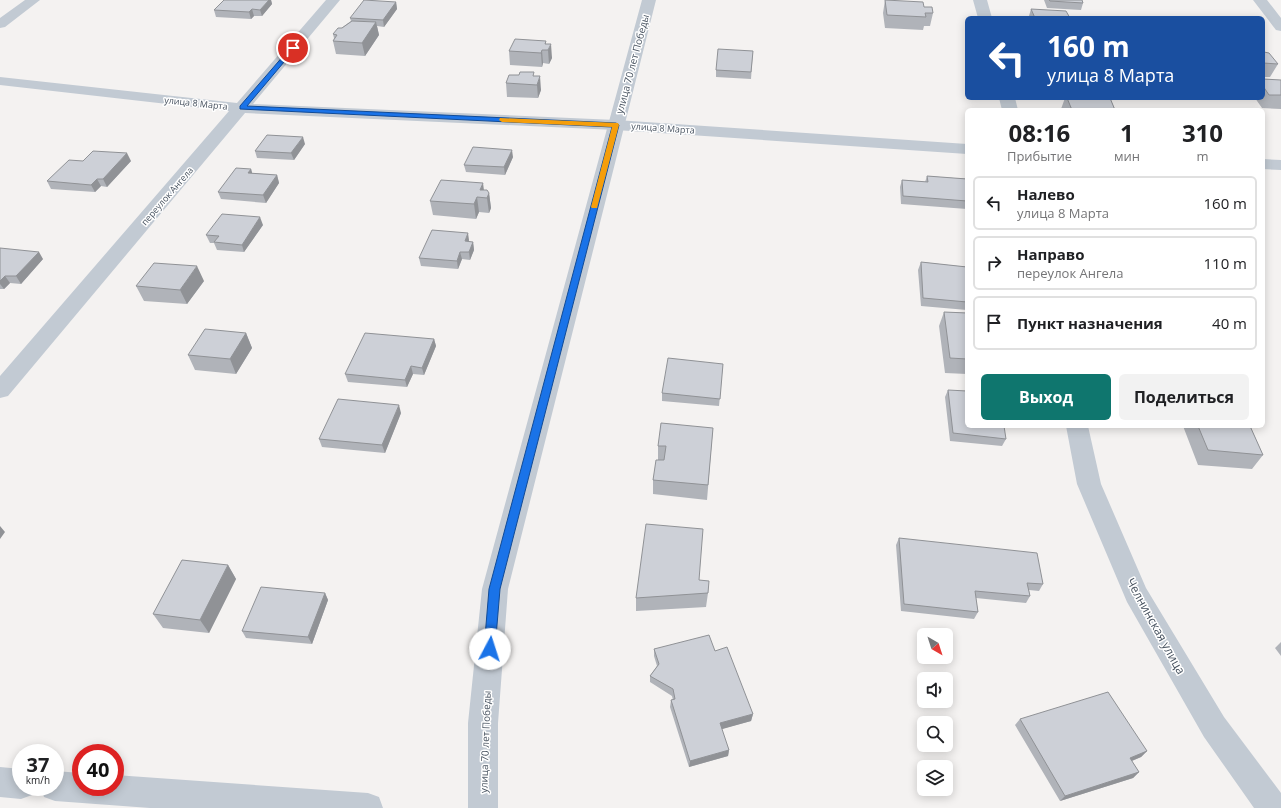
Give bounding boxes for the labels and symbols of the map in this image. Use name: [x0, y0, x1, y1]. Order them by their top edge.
street label: улица 70 лет Победы: [612, 13, 652, 115]
pin: [276, 31, 310, 65]
street label: улица 8 Марта: [164, 93, 228, 113]
street label: улица 8 Марта: [631, 119, 695, 137]
street label: переулок Ангела: [138, 164, 196, 228]
street label: Челнинская улица: [1122, 575, 1190, 677]
position arrow: [469, 628, 511, 670]
north arrow: [917, 628, 953, 664]
street label: улица 70 лет Победы: [476, 691, 494, 793]
speed limit sign: 40: [72, 744, 124, 796]

